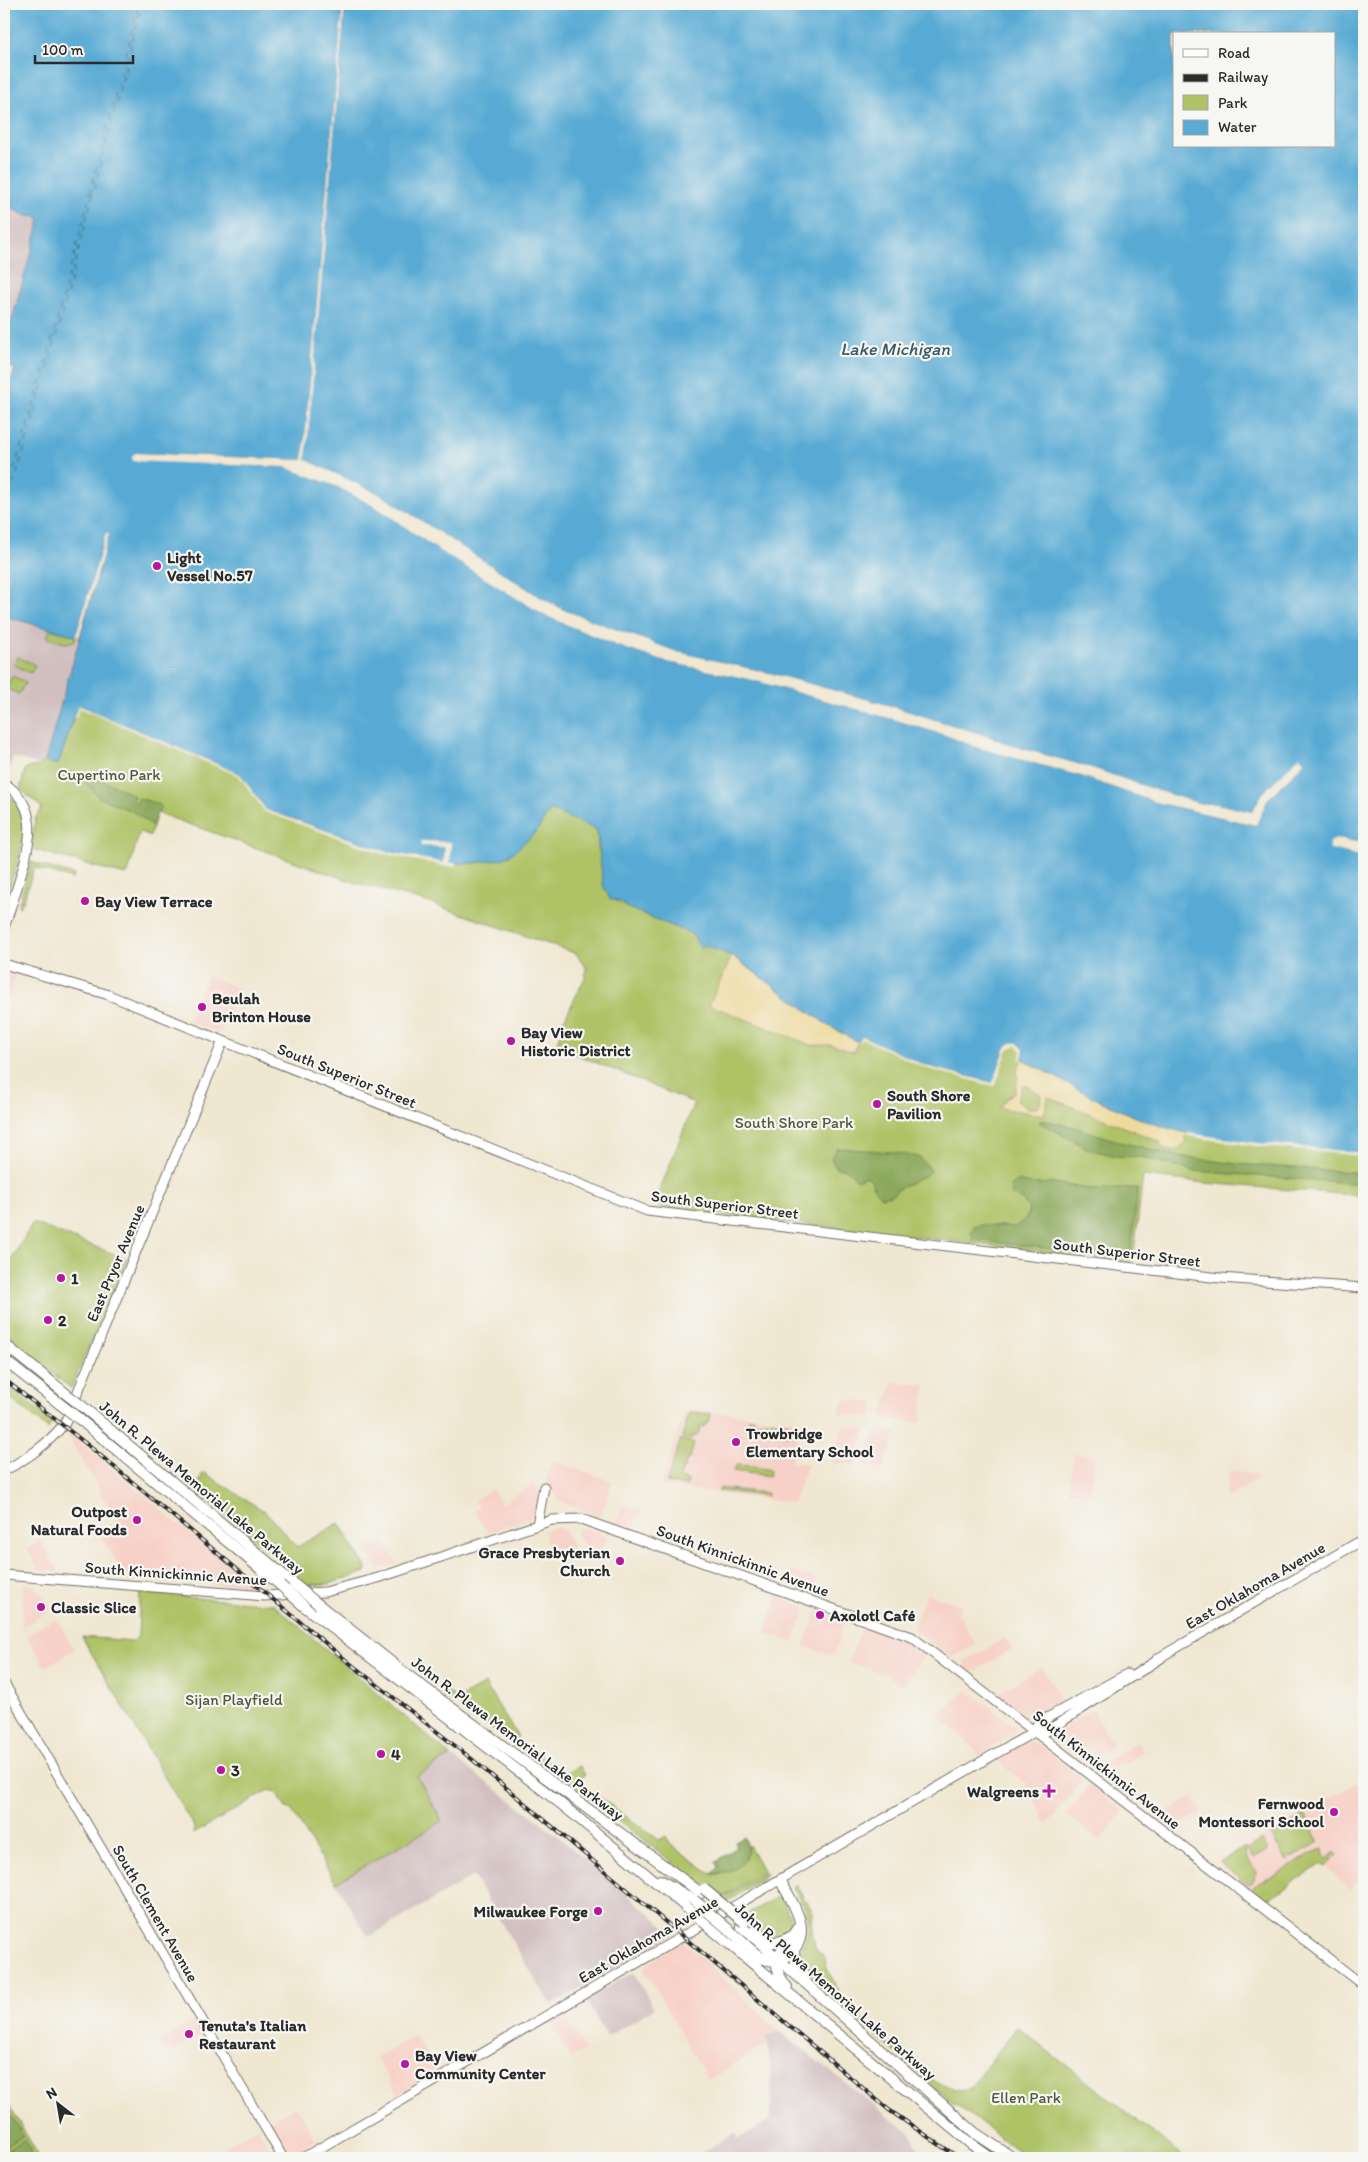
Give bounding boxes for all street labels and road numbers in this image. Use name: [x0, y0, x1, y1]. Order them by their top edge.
street label: South Superior Street: [274, 1039, 419, 1112]
street label: South Superior Street: [650, 1186, 800, 1223]
street label: East Pryor Avenue: [82, 1202, 149, 1325]
street label: South Superior Street: [1052, 1234, 1202, 1271]
street label: John R. Plewa Memorial Lake Parkway: [96, 1396, 308, 1579]
street label: South Kinnickinnic Avenue: [654, 1520, 832, 1601]
street label: East Oklahoma Avenue: [1182, 1537, 1329, 1633]
street label: South Kinnickinnic Avenue: [84, 1558, 268, 1589]
street label: John R. Plewa Memorial Lake Parkway: [408, 1652, 628, 1825]
street label: South Kinnickinnic Avenue: [1029, 1706, 1185, 1833]
street label: South Clement Avenue: [108, 1841, 203, 1985]
street label: East Oklahoma Avenue: [575, 1891, 722, 1987]
street label: John R. Plewa Memorial Lake Parkway: [731, 1899, 941, 2084]

